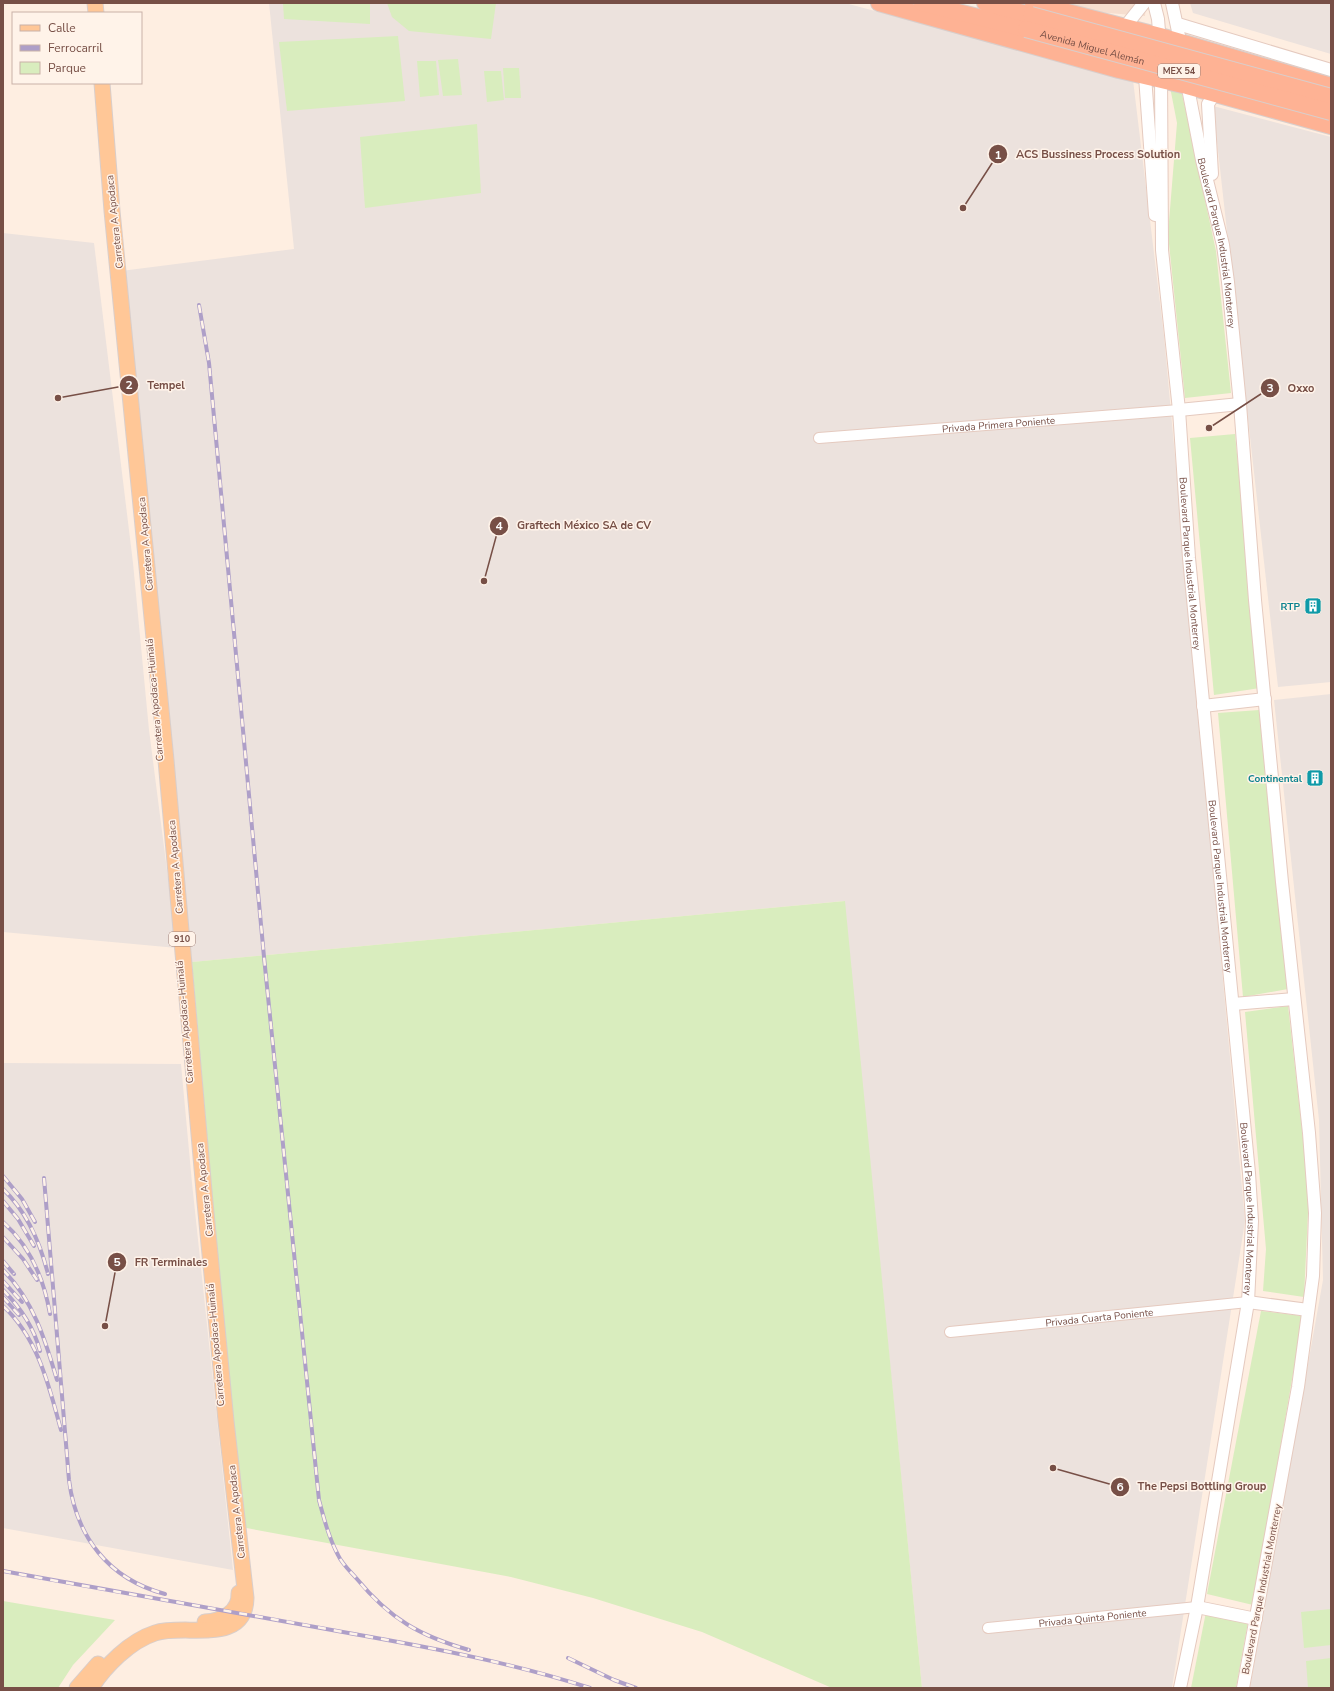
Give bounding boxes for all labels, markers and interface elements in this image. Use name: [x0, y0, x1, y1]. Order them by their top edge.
legend: [12, 12, 142, 84]
text: Calle: [48, 20, 76, 36]
street label: Avenida Miguel Alemán: [1039, 27, 1146, 69]
text: Ferrocarril: [48, 40, 103, 56]
text: Parque: [48, 60, 86, 76]
road number: MEX 54: [1158, 64, 1200, 78]
callout: ACS Bussiness Process Solution: [988, 143, 1188, 166]
text: 1: [994, 147, 1002, 163]
text: ACS Bussiness Process Solution: [1016, 147, 1180, 162]
street label: Boulevard Parque Industrial Monterrey: [1194, 156, 1239, 330]
street label: Carretera A Apodaca: [103, 174, 127, 269]
callout: Tempel: [119, 374, 193, 397]
text: 2: [125, 377, 133, 393]
callout: Oxxo: [1260, 377, 1323, 400]
text: Tempel: [147, 378, 185, 393]
text: 3: [1266, 380, 1274, 396]
text: Oxxo: [1288, 381, 1314, 396]
street label: Privada Primera Poniente: [942, 414, 1056, 436]
street label: Boulevard Parque Industrial Monterrey: [1176, 477, 1204, 652]
street label: Carretera A Apodaca: [135, 496, 157, 591]
callout: Graftech México SA de CV: [489, 514, 659, 537]
text: 4: [495, 518, 503, 534]
text: Graftech México SA de CV: [517, 518, 651, 533]
building icon: RTP: [1303, 596, 1323, 616]
place label: RTP: [1281, 600, 1300, 614]
street label: Carretera Apodaca-Huinalá: [143, 638, 167, 762]
building icon: Continental: [1305, 768, 1325, 788]
place label: Continental: [1248, 772, 1303, 786]
street label: Boulevard Parque Industrial Monterrey: [1205, 799, 1236, 974]
street label: Carretera A Apodaca: [165, 819, 187, 914]
road number: 910: [169, 932, 195, 946]
street label: Carretera Apodaca-Huinalá: [173, 960, 197, 1084]
street label: Boulevard Parque Industrial Monterrey: [1236, 1122, 1258, 1297]
street label: Carretera A Apodaca: [193, 1142, 217, 1237]
callout: FR Terminales: [107, 1250, 215, 1273]
text: 5: [113, 1254, 121, 1270]
text: FR Terminales: [135, 1255, 207, 1270]
street label: Carretera Apodaca-Huinalá: [204, 1283, 228, 1407]
street label: Privada Cuarta Poniente: [1045, 1306, 1154, 1330]
street label: Carretera A Apodaca: [225, 1464, 249, 1559]
callout: The Pepsi Bottling Group: [1110, 1475, 1274, 1498]
text: 6: [1116, 1479, 1124, 1495]
text: The Pepsi Bottling Group: [1138, 1479, 1267, 1494]
street label: Boulevard Parque Industrial Monterrey: [1239, 1502, 1286, 1676]
street label: Privada Quinta Poniente: [1038, 1606, 1147, 1631]

